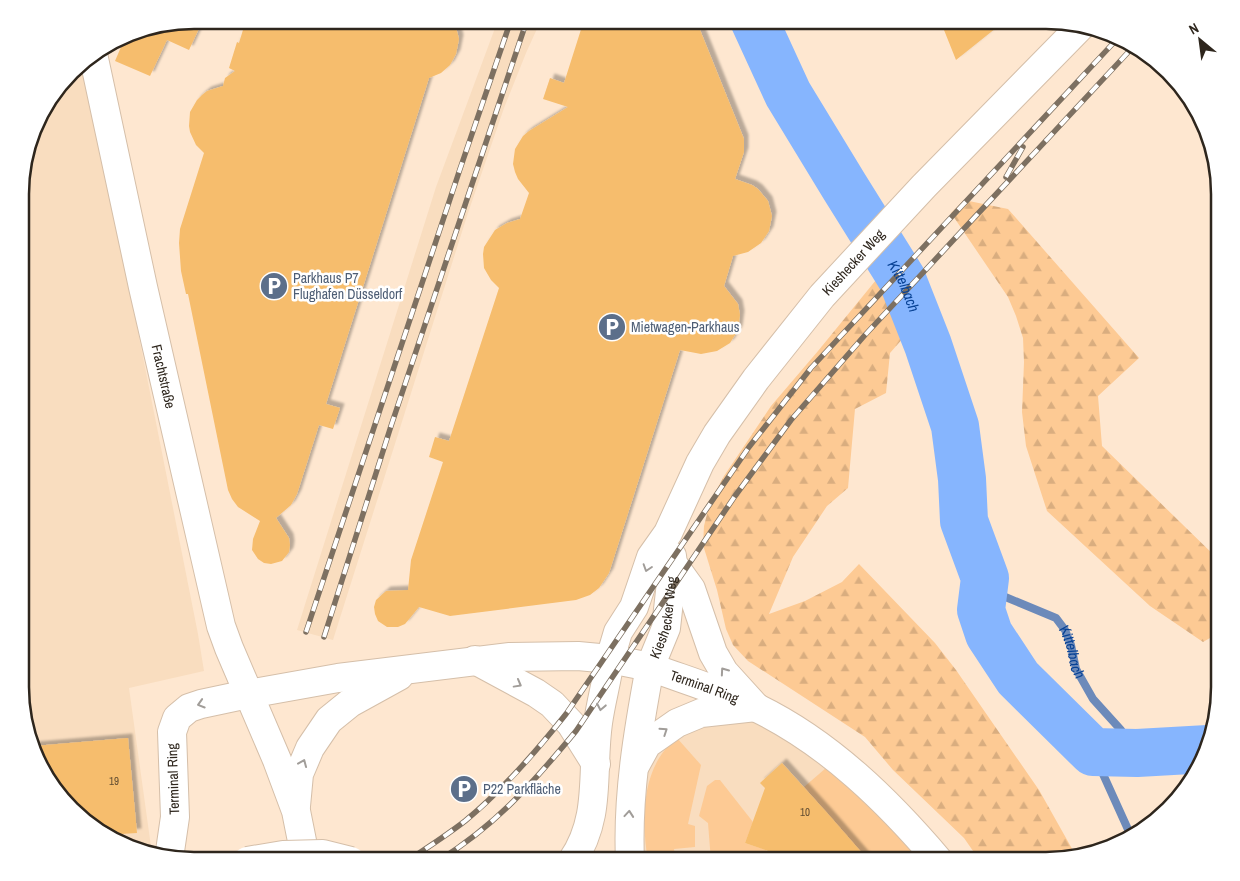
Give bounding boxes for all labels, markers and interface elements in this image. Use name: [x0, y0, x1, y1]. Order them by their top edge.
north arrow: [1175, 15, 1225, 65]
text: N: [1186, 19, 1202, 39]
street label: Kieshecker Weg: [818, 225, 889, 299]
water label: Kittelbach: [883, 256, 925, 315]
place label: Parkhaus P7 Flughafen Düsseldorf: [293, 269, 403, 303]
parking icon: Parkhaus P7 Flughafen Düsseldorf: [259, 271, 289, 301]
parking icon: Mietwagen-Parkhaus: [597, 312, 627, 342]
place label: Mietwagen-Parkhaus: [631, 318, 740, 336]
street label: Frachtstraße: [147, 343, 180, 410]
one-way arrow: [643, 563, 653, 571]
street label: Kieshecker Weg: [645, 575, 681, 661]
water label: Kittelbach: [1054, 620, 1091, 683]
street label: Terminal Ring: [668, 666, 742, 708]
one-way arrow: [721, 667, 730, 676]
one-way arrow: [512, 678, 521, 688]
one-way arrow: [197, 699, 205, 709]
one-way arrow: [597, 702, 607, 711]
one-way arrow: [659, 728, 668, 737]
street label: Terminal Ring: [163, 742, 183, 815]
one-way arrow: [297, 759, 308, 768]
house number: 19: [109, 774, 119, 788]
parking icon: P22 Parkfläche: [449, 774, 479, 804]
place label: P22 Parkfläche: [483, 780, 561, 798]
house number: 10: [800, 805, 810, 819]
one-way arrow: [624, 810, 635, 818]

